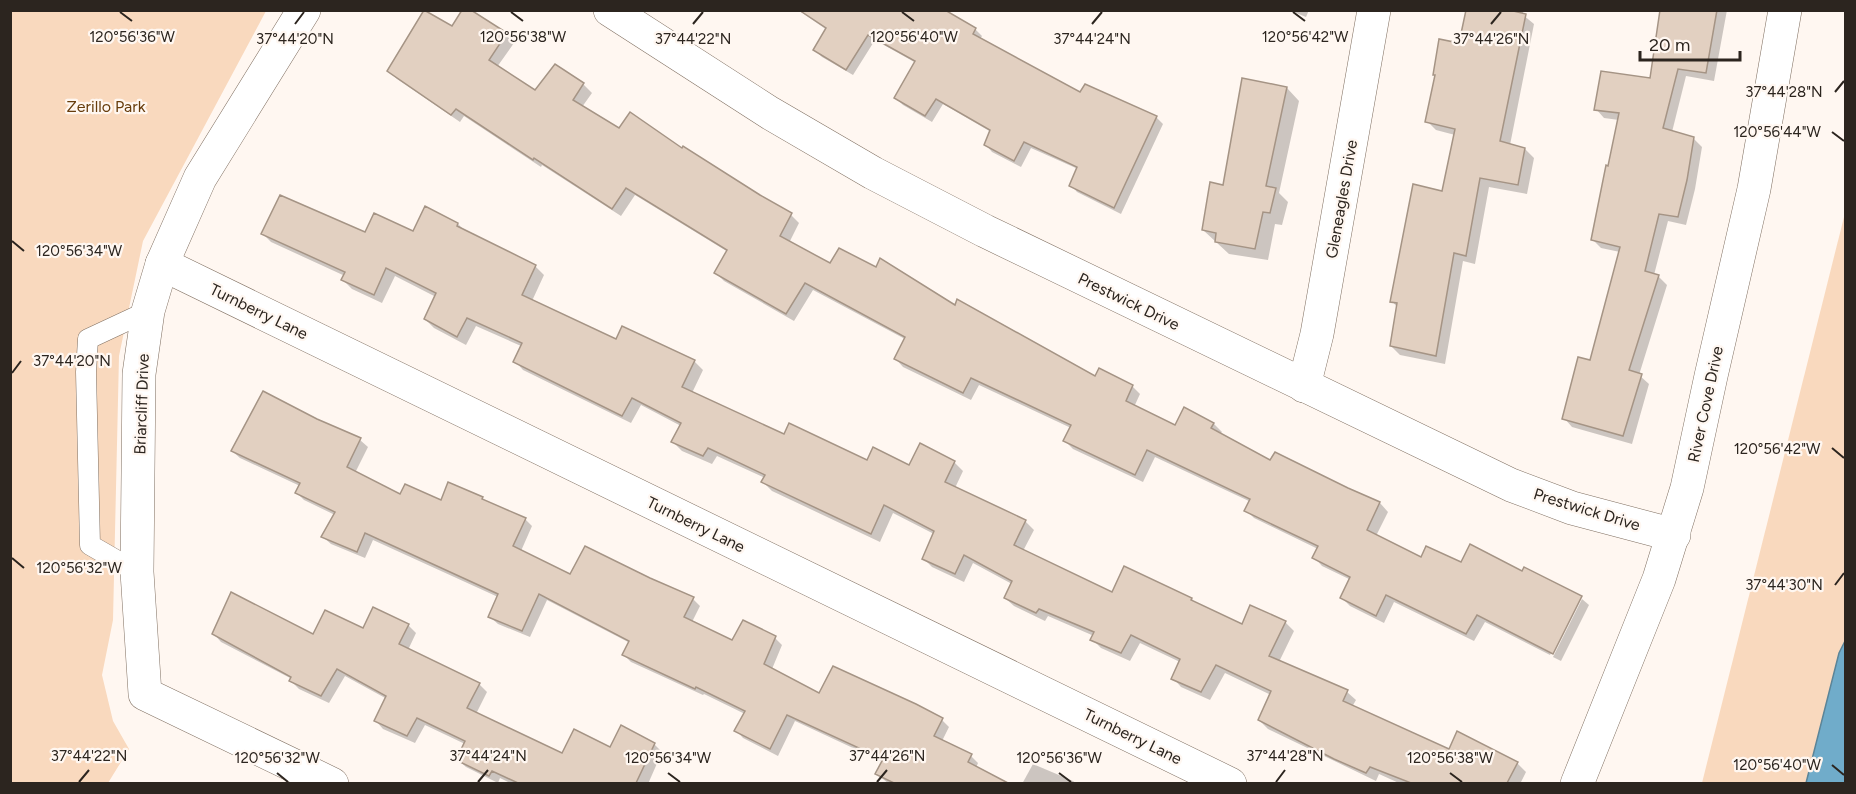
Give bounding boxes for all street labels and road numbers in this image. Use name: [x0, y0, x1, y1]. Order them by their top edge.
street label: Gleneagles Drive: [1322, 138, 1361, 260]
street label: Prestwick Drive: [1075, 269, 1183, 334]
street label: Turnberry Lane: [207, 280, 311, 344]
street label: River Cove Drive: [1684, 344, 1727, 464]
street label: Briarcliff Drive: [130, 353, 153, 455]
street label: Prestwick Drive: [1531, 484, 1643, 535]
street label: Turnberry Lane: [644, 493, 748, 557]
street label: Turnberry Lane: [1081, 705, 1185, 769]

